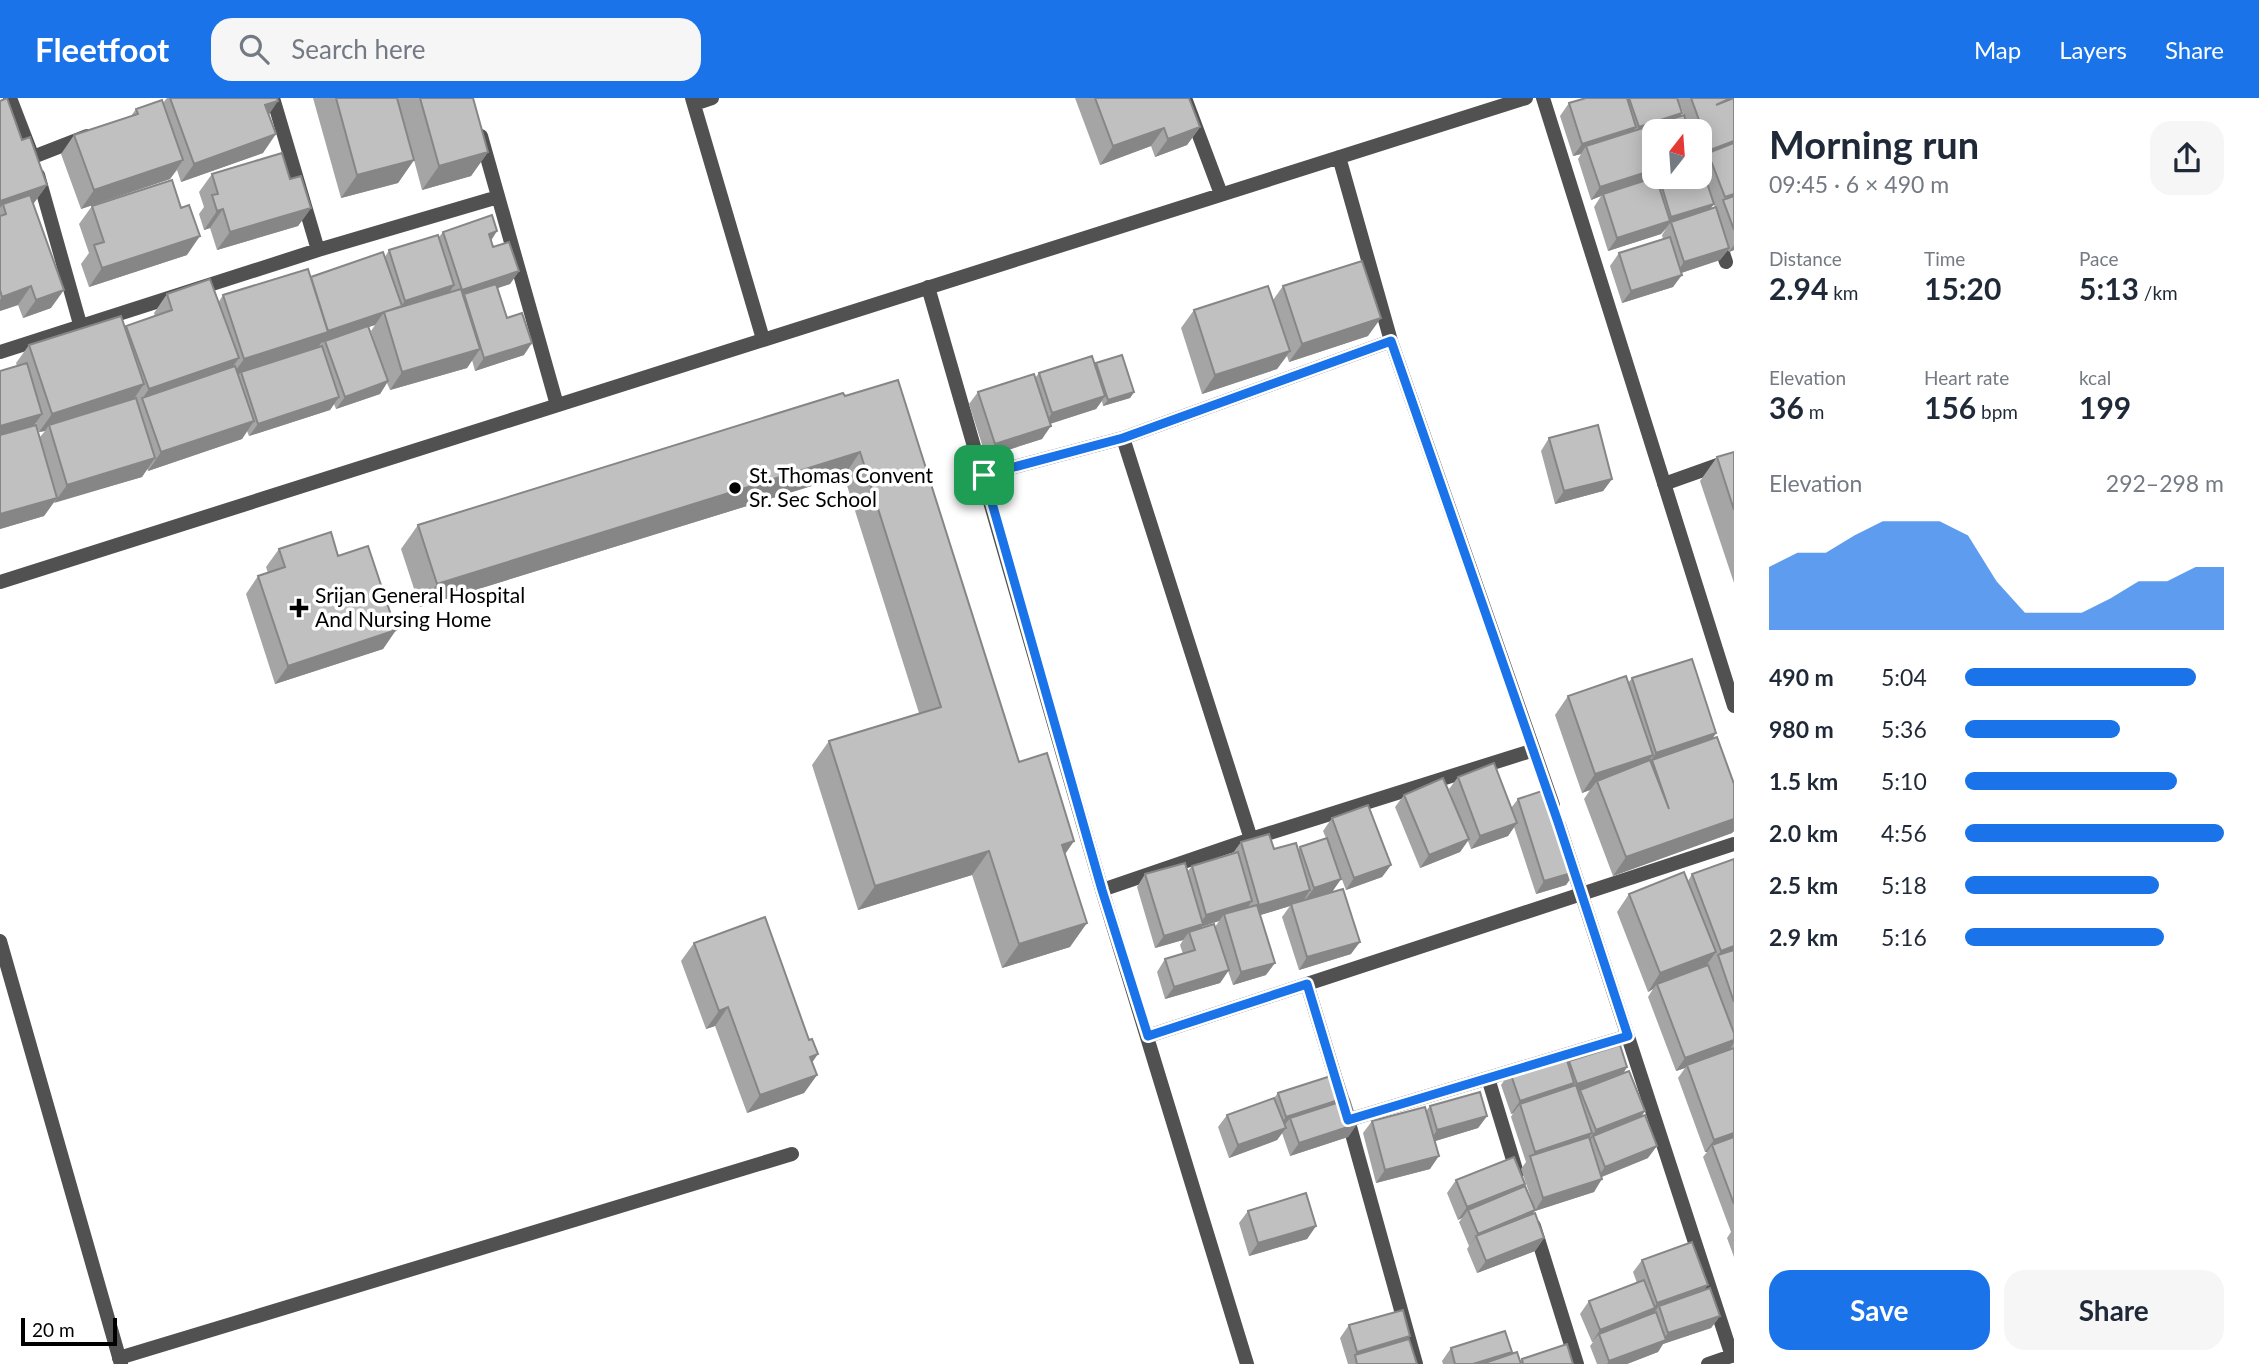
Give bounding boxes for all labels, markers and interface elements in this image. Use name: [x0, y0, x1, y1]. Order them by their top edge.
search box: [211, 18, 701, 81]
text: Fleetfoot: [35, 29, 169, 69]
icon: search: [235, 30, 273, 68]
text: Search here: [291, 33, 425, 65]
text: Map: [1974, 35, 2021, 64]
text: Layers: [2059, 35, 2127, 64]
text: Share: [2165, 35, 2224, 64]
north arrow: [1642, 119, 1712, 189]
map controls: [1642, 119, 1712, 189]
text: Morning run: [1769, 121, 1979, 167]
button: share: [2150, 121, 2224, 195]
text: 09:45 · 6 × 490 m: [1769, 170, 1949, 198]
text: Distance: [1769, 247, 1842, 270]
text: Time: [1924, 247, 1965, 270]
text: Pace: [2079, 247, 2118, 270]
text: 2.94: [1769, 270, 1828, 306]
text: 15:20: [1924, 270, 2001, 306]
text: 5:13: [2079, 270, 2139, 306]
text: km: [1828, 281, 1858, 304]
text: /km: [2139, 281, 2178, 304]
text: Elevation: [1769, 366, 1846, 389]
text: Heart rate: [1924, 366, 2009, 389]
text: kcal: [2079, 366, 2111, 389]
text: 36: [1769, 389, 1804, 425]
text: 156: [1924, 389, 1976, 425]
text: 199: [2079, 389, 2131, 425]
text: m: [1804, 400, 1824, 423]
text: bpm: [1976, 400, 2018, 423]
pin: [954, 445, 1014, 505]
icon: arrive: [965, 456, 1003, 494]
place label: St. Thomas Convent Sr. Sec School: [749, 462, 934, 511]
text: Elevation: [1769, 469, 1862, 497]
text: 292–298 m: [2106, 469, 2224, 497]
marker: St. Thomas Convent Sr. Sec School: [727, 480, 743, 496]
place label: Srijan General Hospital And Nursing Home: [315, 582, 525, 631]
marker: Srijan General Hospital And Nursing Home: [289, 598, 309, 618]
text: 490 m: [1769, 663, 1834, 691]
text: 5:04: [1881, 663, 1927, 691]
text: 980 m: [1769, 715, 1834, 743]
text: 5:36: [1881, 715, 1927, 743]
text: 1.5 km: [1769, 767, 1838, 795]
text: 5:10: [1881, 767, 1927, 795]
text: 2.0 km: [1769, 819, 1838, 847]
text: 4:56: [1881, 819, 1927, 847]
text: 2.5 km: [1769, 871, 1838, 899]
text: 5:18: [1881, 871, 1927, 899]
text: 2.9 km: [1769, 923, 1838, 951]
text: 5:16: [1881, 923, 1927, 951]
button: Save: [1769, 1270, 1990, 1350]
button: Share: [2004, 1270, 2224, 1350]
scale bar: [21, 1315, 117, 1347]
text: 20 m: [32, 1318, 75, 1341]

